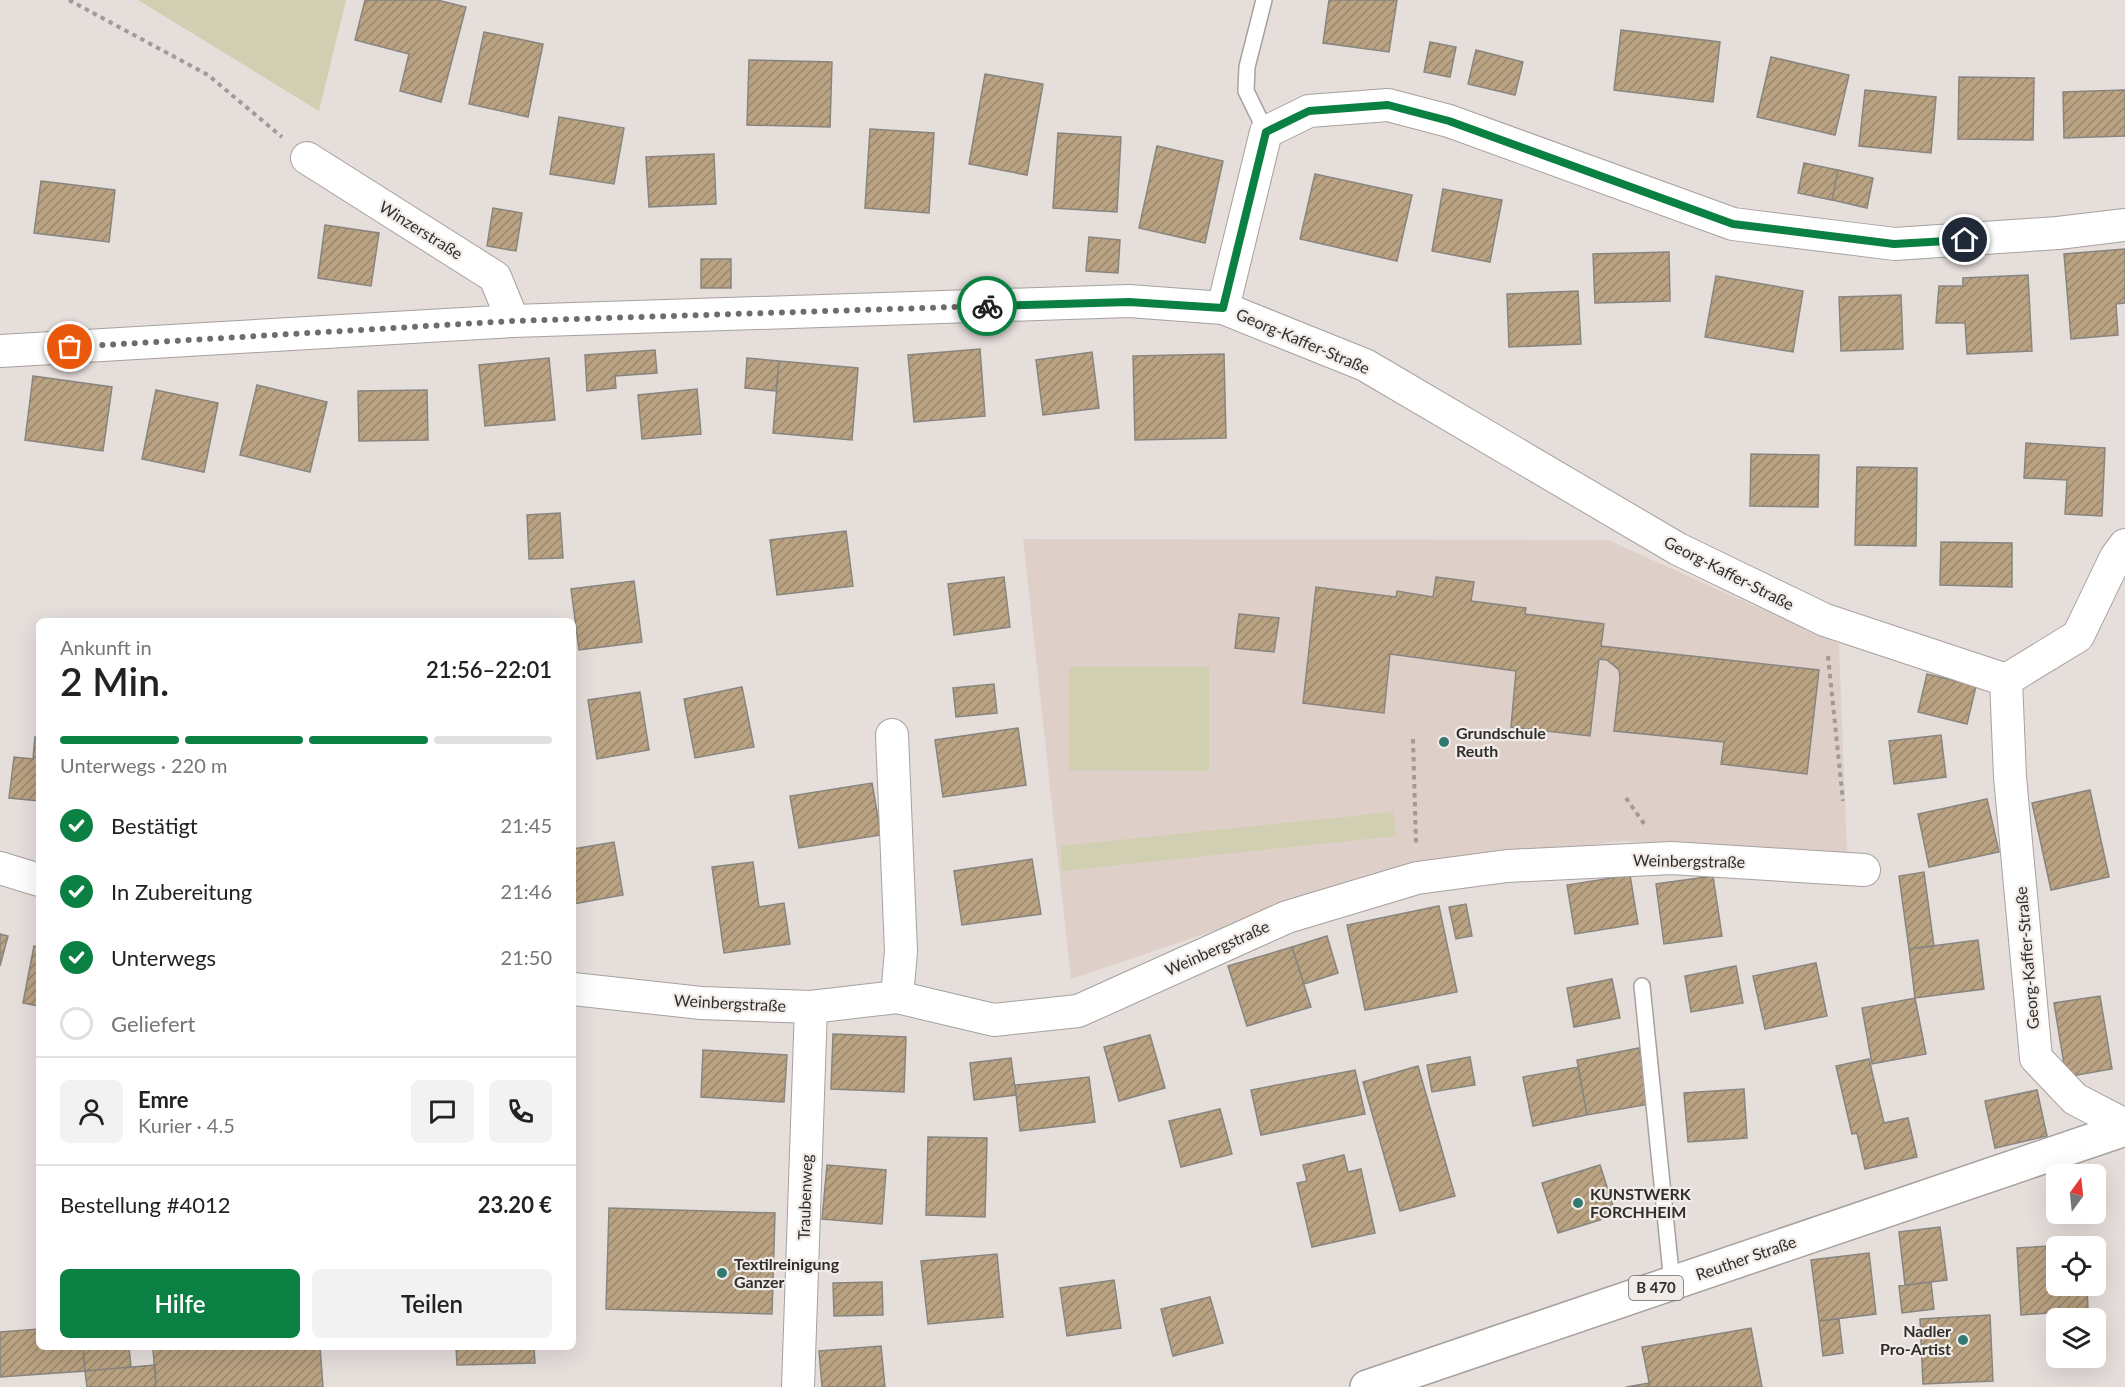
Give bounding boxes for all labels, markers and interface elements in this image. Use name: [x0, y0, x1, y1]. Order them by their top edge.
street label: Winzerstraße: [376, 196, 466, 263]
pin: [1939, 214, 1990, 265]
icon: home: [1948, 223, 1981, 256]
courier: [957, 276, 1017, 336]
icon: bike: [971, 290, 1004, 323]
street label: Georg-Kaffer-Straße: [1234, 304, 1373, 377]
pin: [44, 321, 95, 372]
icon: bag: [53, 330, 86, 363]
street label: Georg-Kaffer-Straße: [1661, 532, 1797, 614]
text: Ankunft in: [60, 635, 152, 659]
text: 21:56–22:01: [426, 656, 552, 683]
text: 2 Min.: [60, 658, 169, 704]
place label: Grundschule Reuth: [1456, 723, 1546, 760]
marker: Grundschule Reuth: [1437, 735, 1451, 749]
text: Unterwegs · 220 m: [60, 753, 227, 777]
icon: check: [60, 809, 93, 842]
text: Bestätigt: [111, 812, 198, 839]
text: 21:45: [501, 813, 552, 837]
street label: Weinbergstraße: [1633, 850, 1745, 871]
icon: check: [60, 875, 93, 908]
text: In Zubereitung: [111, 878, 252, 905]
text: 21:46: [501, 879, 552, 903]
street label: Georg-Kaffer-Straße: [2011, 886, 2042, 1030]
street label: Weinbergstraße: [1162, 916, 1272, 979]
icon: check: [60, 941, 93, 974]
text: Unterwegs: [111, 944, 216, 971]
text: 21:50: [501, 945, 552, 969]
street label: Weinbergstraße: [673, 990, 787, 1015]
text: Geliefert: [111, 1010, 195, 1037]
button: person: [60, 1080, 123, 1143]
button: chat: [411, 1080, 474, 1143]
button: phone: [489, 1080, 552, 1143]
text: Emre: [138, 1086, 188, 1113]
text: Kurier · 4.5: [138, 1113, 235, 1137]
street label: Traubenweg: [794, 1154, 815, 1240]
north arrow: [2046, 1164, 2106, 1224]
map controls: [2046, 1164, 2106, 1368]
place label: KUNSTWERK FORCHHEIM: [1590, 1184, 1692, 1221]
text: Bestellung #4012: [60, 1191, 230, 1218]
text: 23.20 €: [478, 1191, 552, 1218]
marker: KUNSTWERK FORCHHEIM: [1571, 1196, 1585, 1210]
street label: Reuther Straße: [1693, 1231, 1799, 1284]
button: locate: [2046, 1236, 2106, 1296]
place label: Textilreinigung Ganzer: [734, 1254, 840, 1291]
marker: Textilreinigung Ganzer: [715, 1266, 729, 1280]
button: Hilfe: [60, 1269, 300, 1338]
button: Teilen: [312, 1269, 552, 1338]
road number: B 470: [1629, 1276, 1683, 1300]
button: layers: [2046, 1308, 2106, 1368]
place label: Nadler Pro-Artist: [1880, 1321, 1951, 1358]
marker: Nadler Pro-Artist: [1956, 1333, 1970, 1347]

